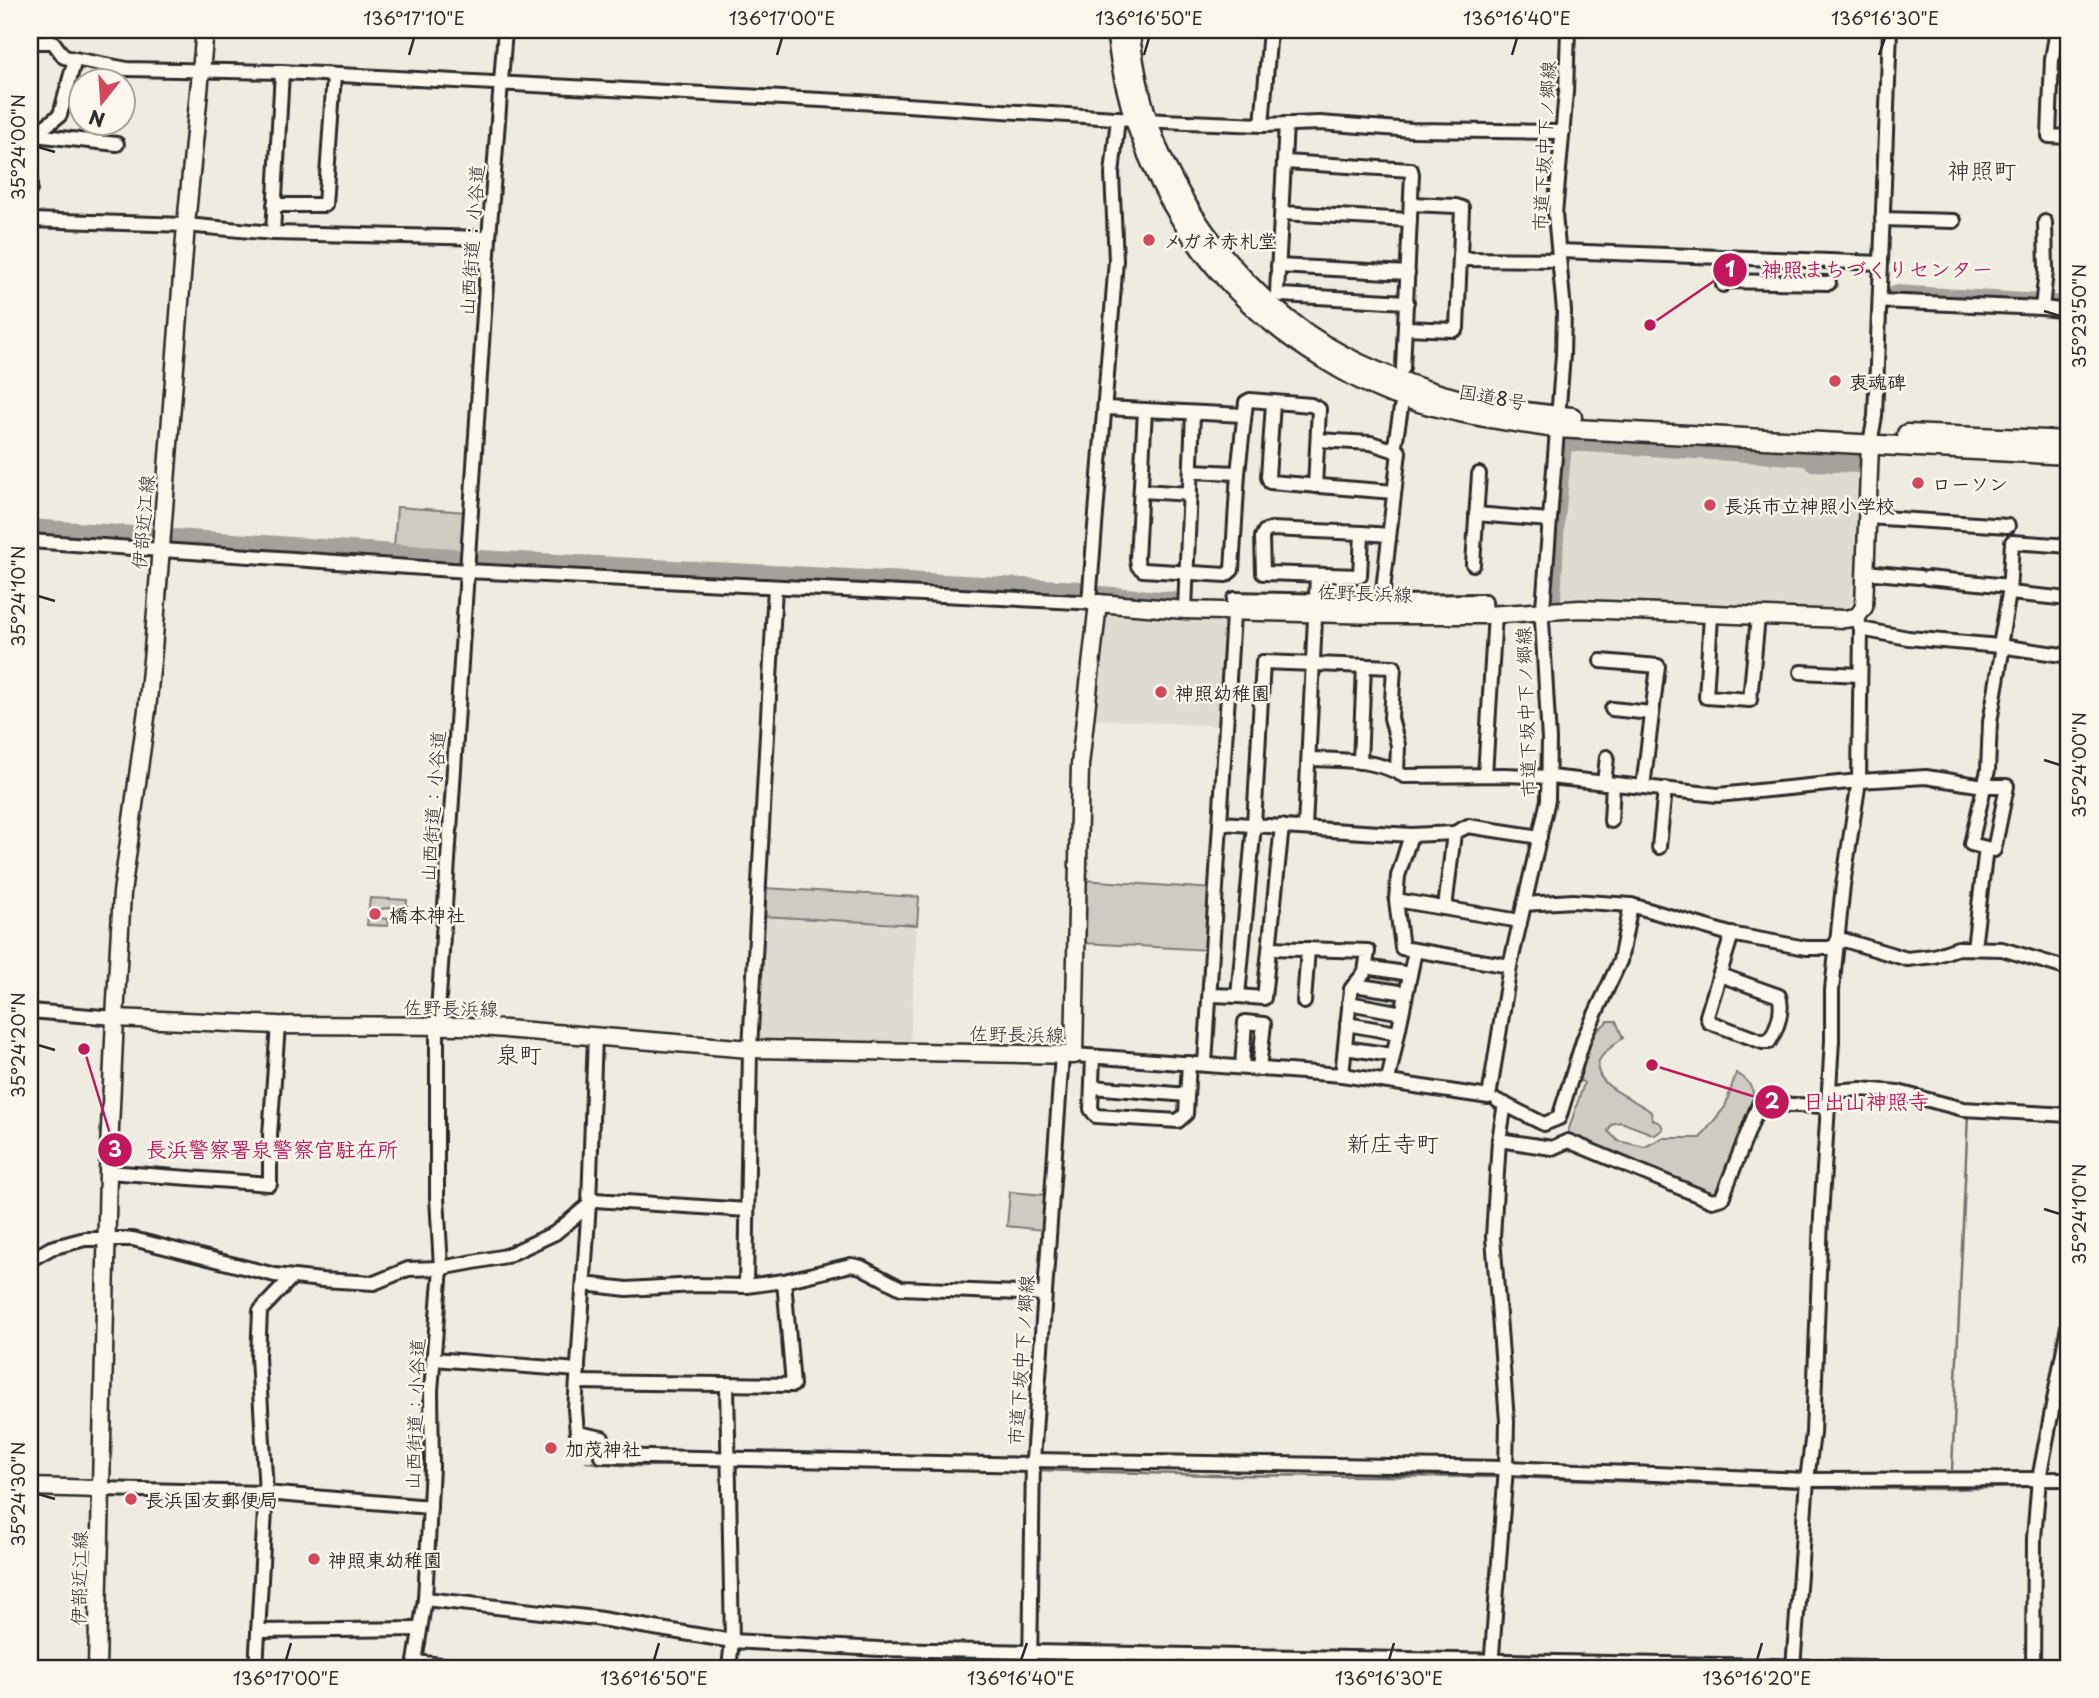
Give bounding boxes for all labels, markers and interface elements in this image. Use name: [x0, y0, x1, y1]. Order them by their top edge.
text: 136°17'10"E: [363, 4, 465, 31]
text: 136°17'00"E: [729, 4, 835, 31]
text: 136°16'50"E: [1095, 4, 1203, 31]
text: 136°16'40"E: [1463, 4, 1571, 31]
text: 136°16'30"E: [1831, 4, 1939, 31]
street label: 市道下坂中下ノ郷線: [1525, 60, 1561, 232]
north arrow: [66, 66, 136, 136]
text: 35°24'00"N: [4, 94, 31, 200]
text: N: [85, 104, 108, 135]
district label: 神照町: [1948, 152, 2017, 187]
street label: 山西街道：小谷道: [452, 163, 490, 317]
place label: メガネ赤札堂: [1163, 226, 1277, 254]
marker: メガネ赤札堂: [1141, 232, 1157, 248]
callout: 神照まちづくりセンター: [1713, 249, 2007, 291]
text: 1: [1725, 252, 1735, 284]
text: 神照まちづくりセンター: [1761, 252, 1993, 284]
text: 35°23'50"N: [2065, 264, 2092, 368]
place label: 衷魂碑: [1849, 367, 1906, 395]
marker: 衷魂碑: [1827, 373, 1843, 389]
street label: 国道8号: [1457, 376, 1529, 416]
place label: ローソン: [1932, 469, 2008, 497]
street label: 伊部近江線: [124, 473, 160, 571]
marker: ローソン: [1910, 475, 1926, 491]
place label: 長浜市立神照小学校: [1724, 491, 1895, 519]
marker: 長浜市立神照小学校: [1702, 497, 1718, 513]
text: 35°24'10"N: [4, 545, 31, 647]
street label: 佐野長浜線: [1317, 576, 1413, 608]
street label: 市道下坂中下ノ郷線: [1508, 626, 1542, 798]
place label: 神照幼稚園: [1175, 678, 1270, 706]
marker: 神照幼稚園: [1153, 684, 1169, 700]
text: 35°24'00"N: [2065, 712, 2092, 818]
street label: 山西街道：小谷道: [413, 729, 451, 883]
place label: 橋本神社: [389, 900, 465, 928]
marker: 橋本神社: [367, 906, 383, 922]
text: 35°24'20"N: [4, 992, 31, 1098]
street label: 佐野長浜線: [403, 992, 499, 1022]
street label: 佐野長浜線: [969, 1018, 1065, 1048]
district label: 泉町: [496, 1036, 542, 1071]
callout: 日出山神照寺: [1754, 1081, 1943, 1123]
text: 2: [1765, 1084, 1780, 1116]
text: 日出山神照寺: [1803, 1084, 1929, 1116]
district label: 新庄寺町: [1347, 1125, 1439, 1160]
callout: 長浜警察署泉警察官駐在所: [97, 1129, 412, 1171]
text: 3: [108, 1132, 122, 1164]
text: 長浜警察署泉警察官駐在所: [146, 1132, 398, 1164]
text: 35°24'10"N: [2065, 1163, 2092, 1265]
street label: 市道下坂中下ノ郷線: [1000, 1274, 1040, 1446]
street label: 山西街道：小谷道: [397, 1338, 431, 1490]
place label: 加茂神社: [565, 1434, 641, 1462]
marker: 加茂神社: [543, 1440, 559, 1456]
text: 35°24'30"N: [4, 1441, 31, 1547]
place label: 長浜国友郵便局: [145, 1485, 278, 1513]
marker: 長浜国友郵便局: [123, 1491, 139, 1507]
street label: 伊部近江線: [63, 1530, 93, 1626]
place label: 神照東幼稚園: [328, 1545, 442, 1573]
marker: 神照東幼稚園: [306, 1551, 322, 1567]
text: 136°17'00"E: [233, 1664, 339, 1691]
text: 136°16'50"E: [600, 1664, 708, 1691]
text: 136°16'40"E: [967, 1664, 1075, 1691]
text: 136°16'30"E: [1335, 1664, 1443, 1691]
text: 136°16'20"E: [1703, 1664, 1811, 1691]

